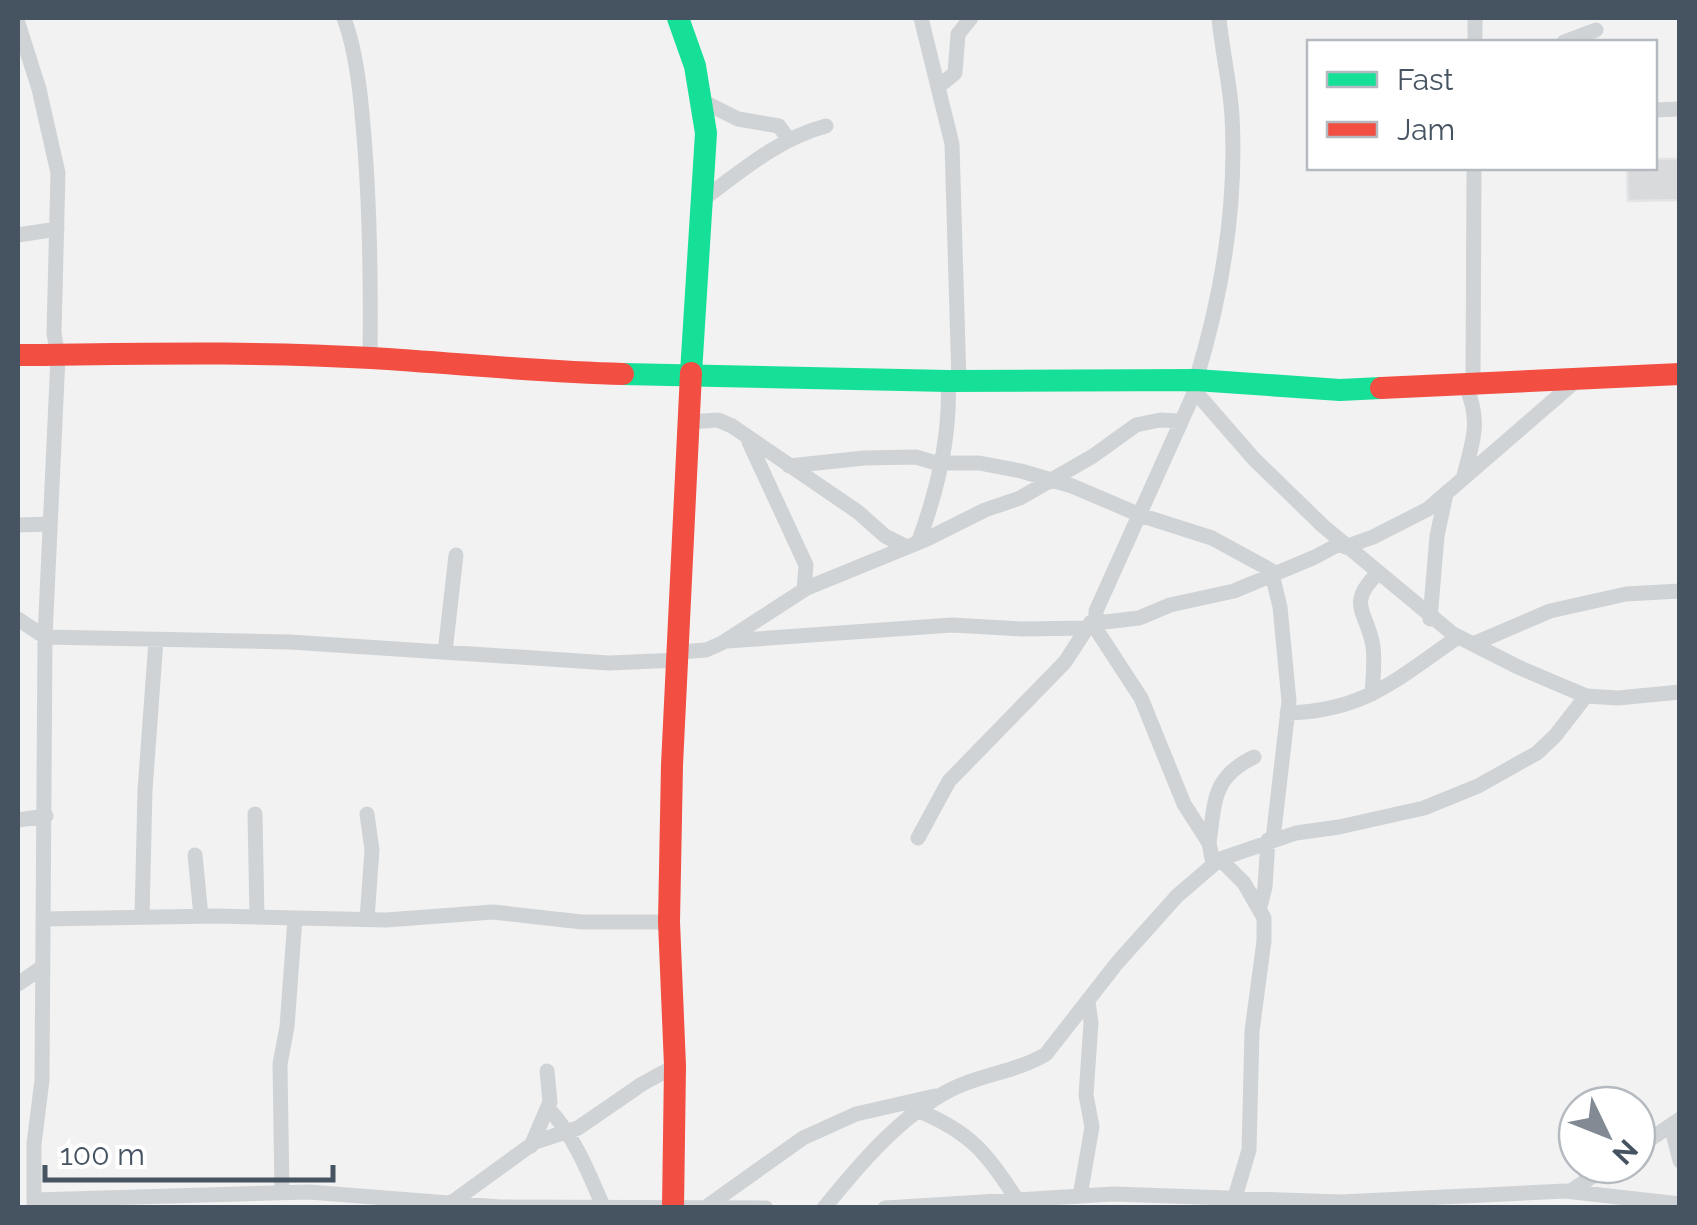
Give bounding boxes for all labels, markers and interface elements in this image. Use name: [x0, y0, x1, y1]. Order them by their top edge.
legend: [1307, 40, 1657, 170]
text: Fast: [1397, 62, 1454, 97]
text: Jam: [1397, 112, 1455, 147]
north arrow: [1557, 1085, 1657, 1185]
scale bar: [45, 1120, 332, 1182]
text: N: [1606, 1133, 1644, 1171]
text: 100 m: [60, 1137, 145, 1172]

